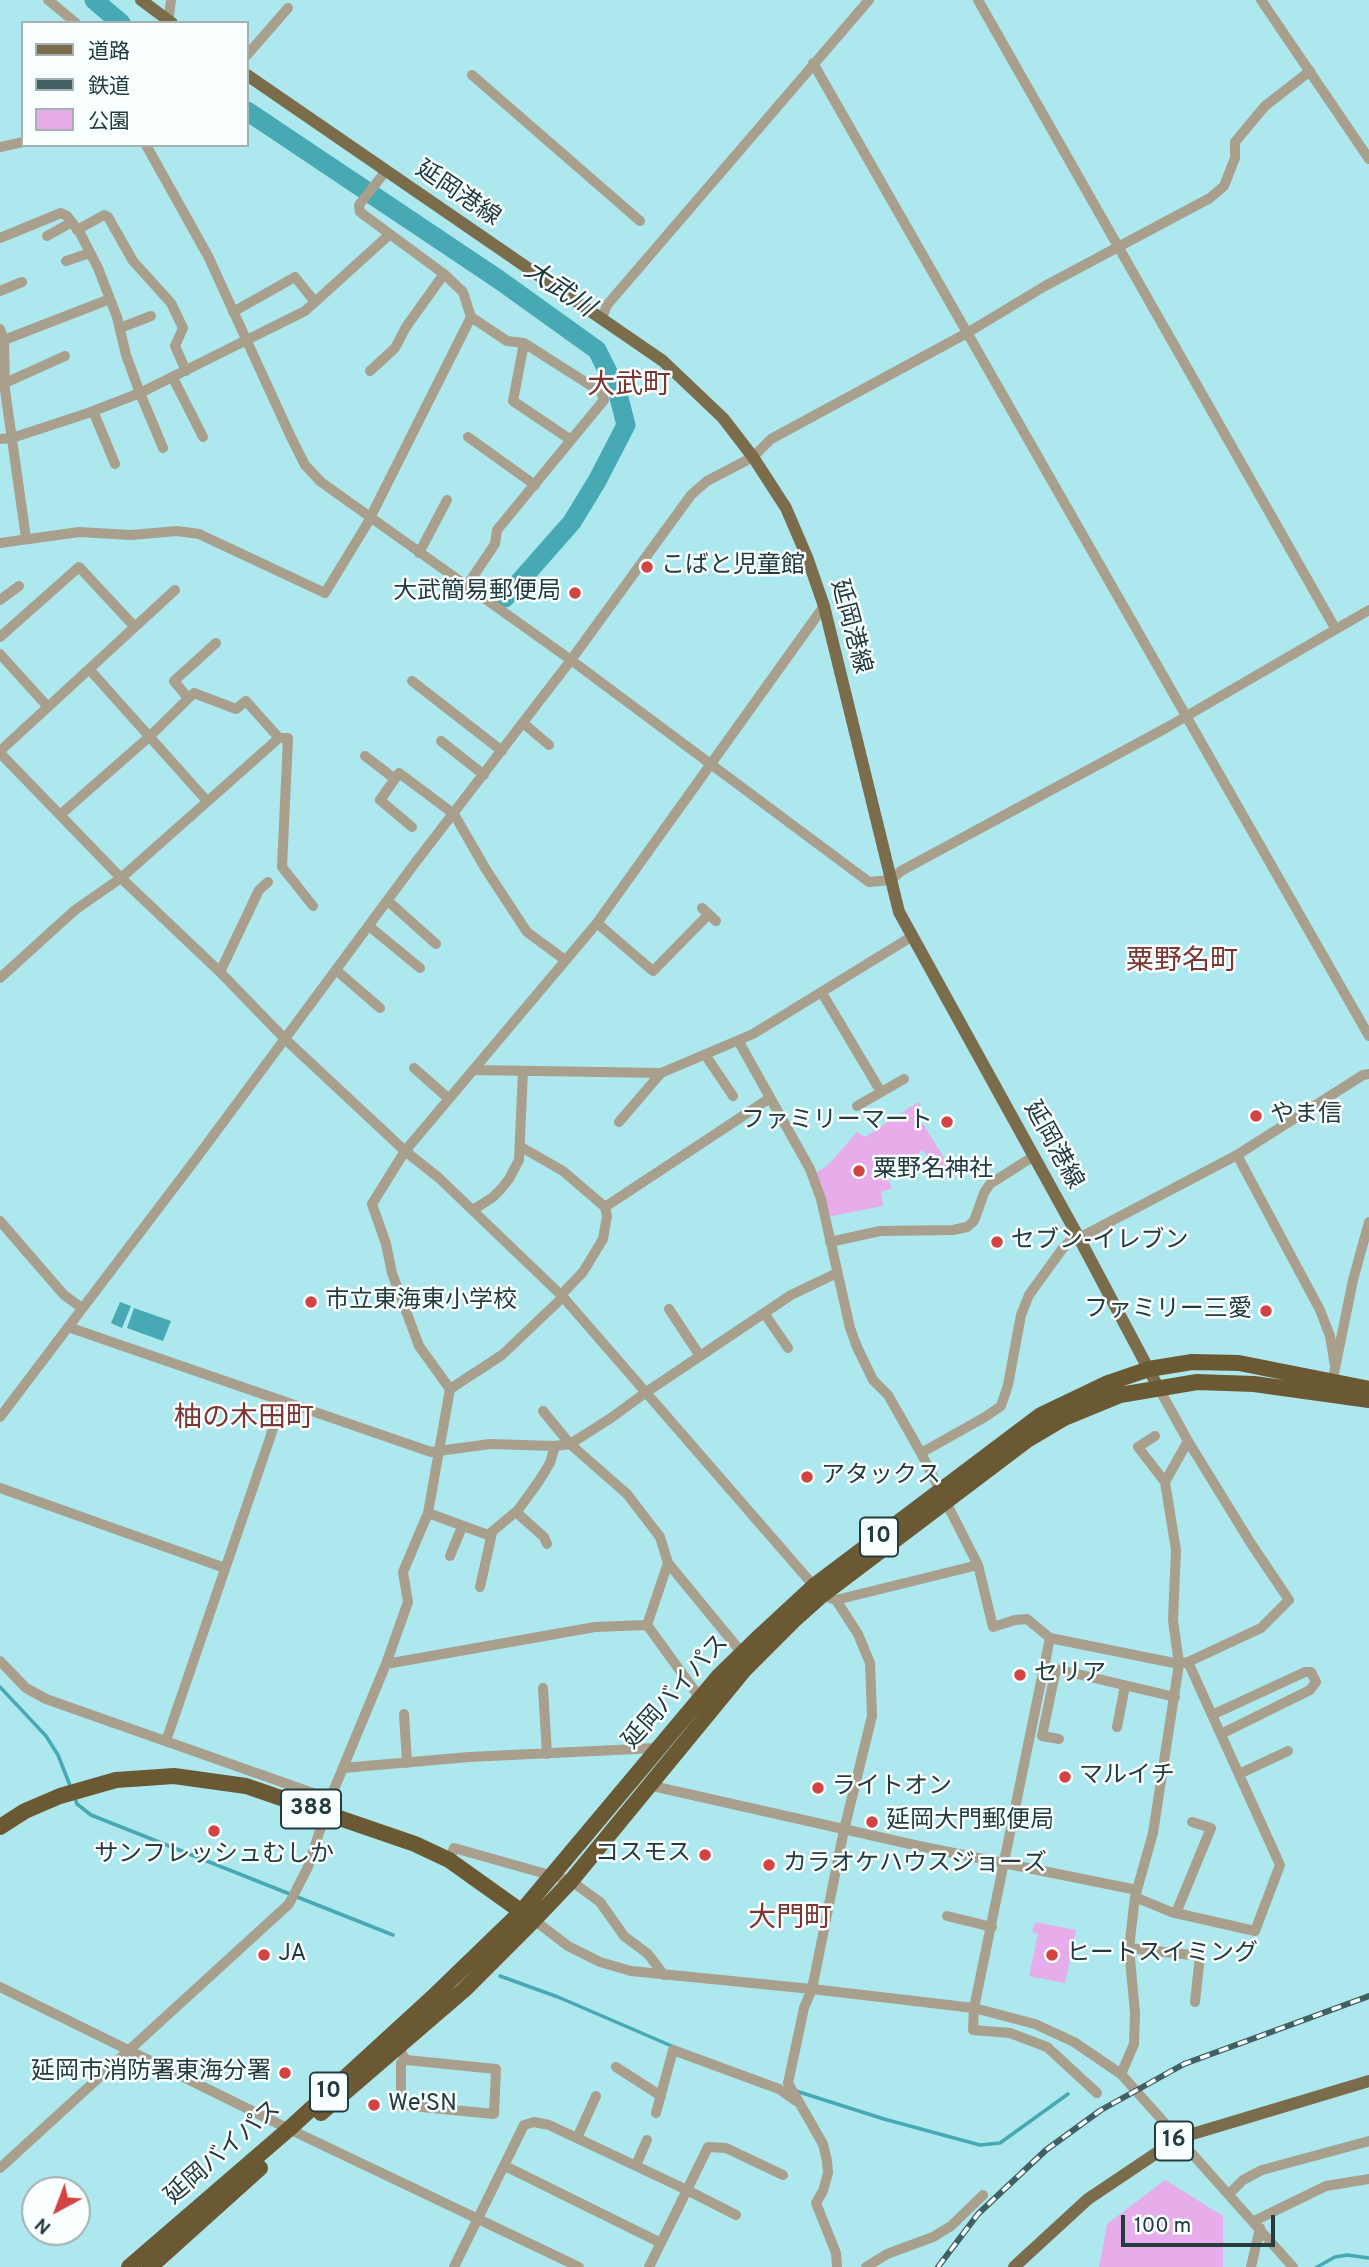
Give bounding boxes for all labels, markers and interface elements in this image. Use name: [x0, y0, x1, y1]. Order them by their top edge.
legend: [21, 21, 248, 147]
text: 道路: [88, 39, 130, 66]
text: 鉄道: [88, 74, 130, 101]
text: 公園: [88, 109, 130, 136]
street label: 延岡港線: [409, 156, 505, 234]
water label: 大武川: [517, 256, 599, 326]
district label: 大武町: [587, 370, 671, 404]
place label: こばと児童館: [661, 553, 805, 581]
marker: こばと児童館: [639, 559, 655, 575]
street label: 延岡港線: [823, 577, 875, 677]
place label: 大武簡易郵便局: [393, 579, 561, 607]
marker: 大武簡易郵便局: [567, 585, 583, 601]
district label: 粟野名町: [1126, 946, 1238, 980]
street label: 延岡港線: [1016, 1097, 1088, 1195]
place label: やま信: [1270, 1102, 1342, 1130]
place label: ファミリーマート: [741, 1108, 933, 1136]
marker: やま信: [1248, 1108, 1264, 1124]
marker: ファミリーマート: [939, 1114, 955, 1130]
place label: 粟野名神社: [873, 1157, 993, 1185]
marker: 粟野名神社: [851, 1163, 867, 1179]
place label: セブン-イレブン: [1011, 1228, 1189, 1256]
marker: セブン-イレブン: [989, 1234, 1005, 1250]
place label: 市立東海東小学校: [325, 1288, 517, 1316]
marker: 市立東海東小学校: [303, 1294, 319, 1310]
place label: ファミリー三愛: [1084, 1297, 1252, 1325]
marker: ファミリー三愛: [1258, 1303, 1274, 1319]
district label: 柚の木田町: [174, 1403, 314, 1437]
place label: アタックス: [821, 1463, 941, 1491]
marker: アタックス: [799, 1469, 815, 1485]
road number: 10: [860, 1518, 898, 1556]
street label: 延岡バイパス: [618, 1630, 736, 1756]
place label: セリア: [1034, 1661, 1106, 1689]
marker: セリア: [1012, 1667, 1028, 1683]
place label: マルイチ: [1079, 1763, 1175, 1791]
marker: マルイチ: [1057, 1769, 1073, 1785]
place label: ライトオン: [832, 1774, 952, 1802]
marker: ライトオン: [810, 1780, 826, 1796]
road number: 388: [281, 1790, 341, 1828]
place label: 延岡大門郵便局: [886, 1808, 1054, 1836]
marker: 延岡大門郵便局: [864, 1814, 880, 1830]
marker: サンフレッシュむしか: [206, 1823, 222, 1839]
place label: コスモス: [595, 1841, 691, 1869]
place label: サンフレッシュむしか: [94, 1842, 334, 1870]
marker: コスモス: [697, 1847, 713, 1863]
place label: カラオケハウスジョーズ: [783, 1851, 1047, 1879]
marker: カラオケハウスジョーズ: [761, 1857, 777, 1873]
district label: 大門町: [748, 1903, 832, 1937]
place label: JA: [278, 1941, 306, 1969]
place label: ヒートスイミング: [1066, 1941, 1258, 1969]
marker: JA: [256, 1947, 272, 1963]
marker: ヒートスイミング: [1044, 1947, 1060, 1963]
place label: 延岡市消防署東海分署: [31, 2059, 271, 2087]
marker: 延岡市消防署東海分署: [277, 2065, 293, 2081]
road number: 10: [310, 2072, 348, 2112]
place label: We'SN: [388, 2091, 457, 2119]
street label: 延岡バイパス: [160, 2096, 288, 2212]
marker: We'SN: [366, 2097, 382, 2113]
road number: 16: [1155, 2122, 1193, 2160]
north arrow: [21, 2176, 91, 2246]
scale bar: [1124, 2200, 1278, 2244]
text: N: [31, 2212, 57, 2239]
text: 100 m: [1134, 2213, 1191, 2240]

